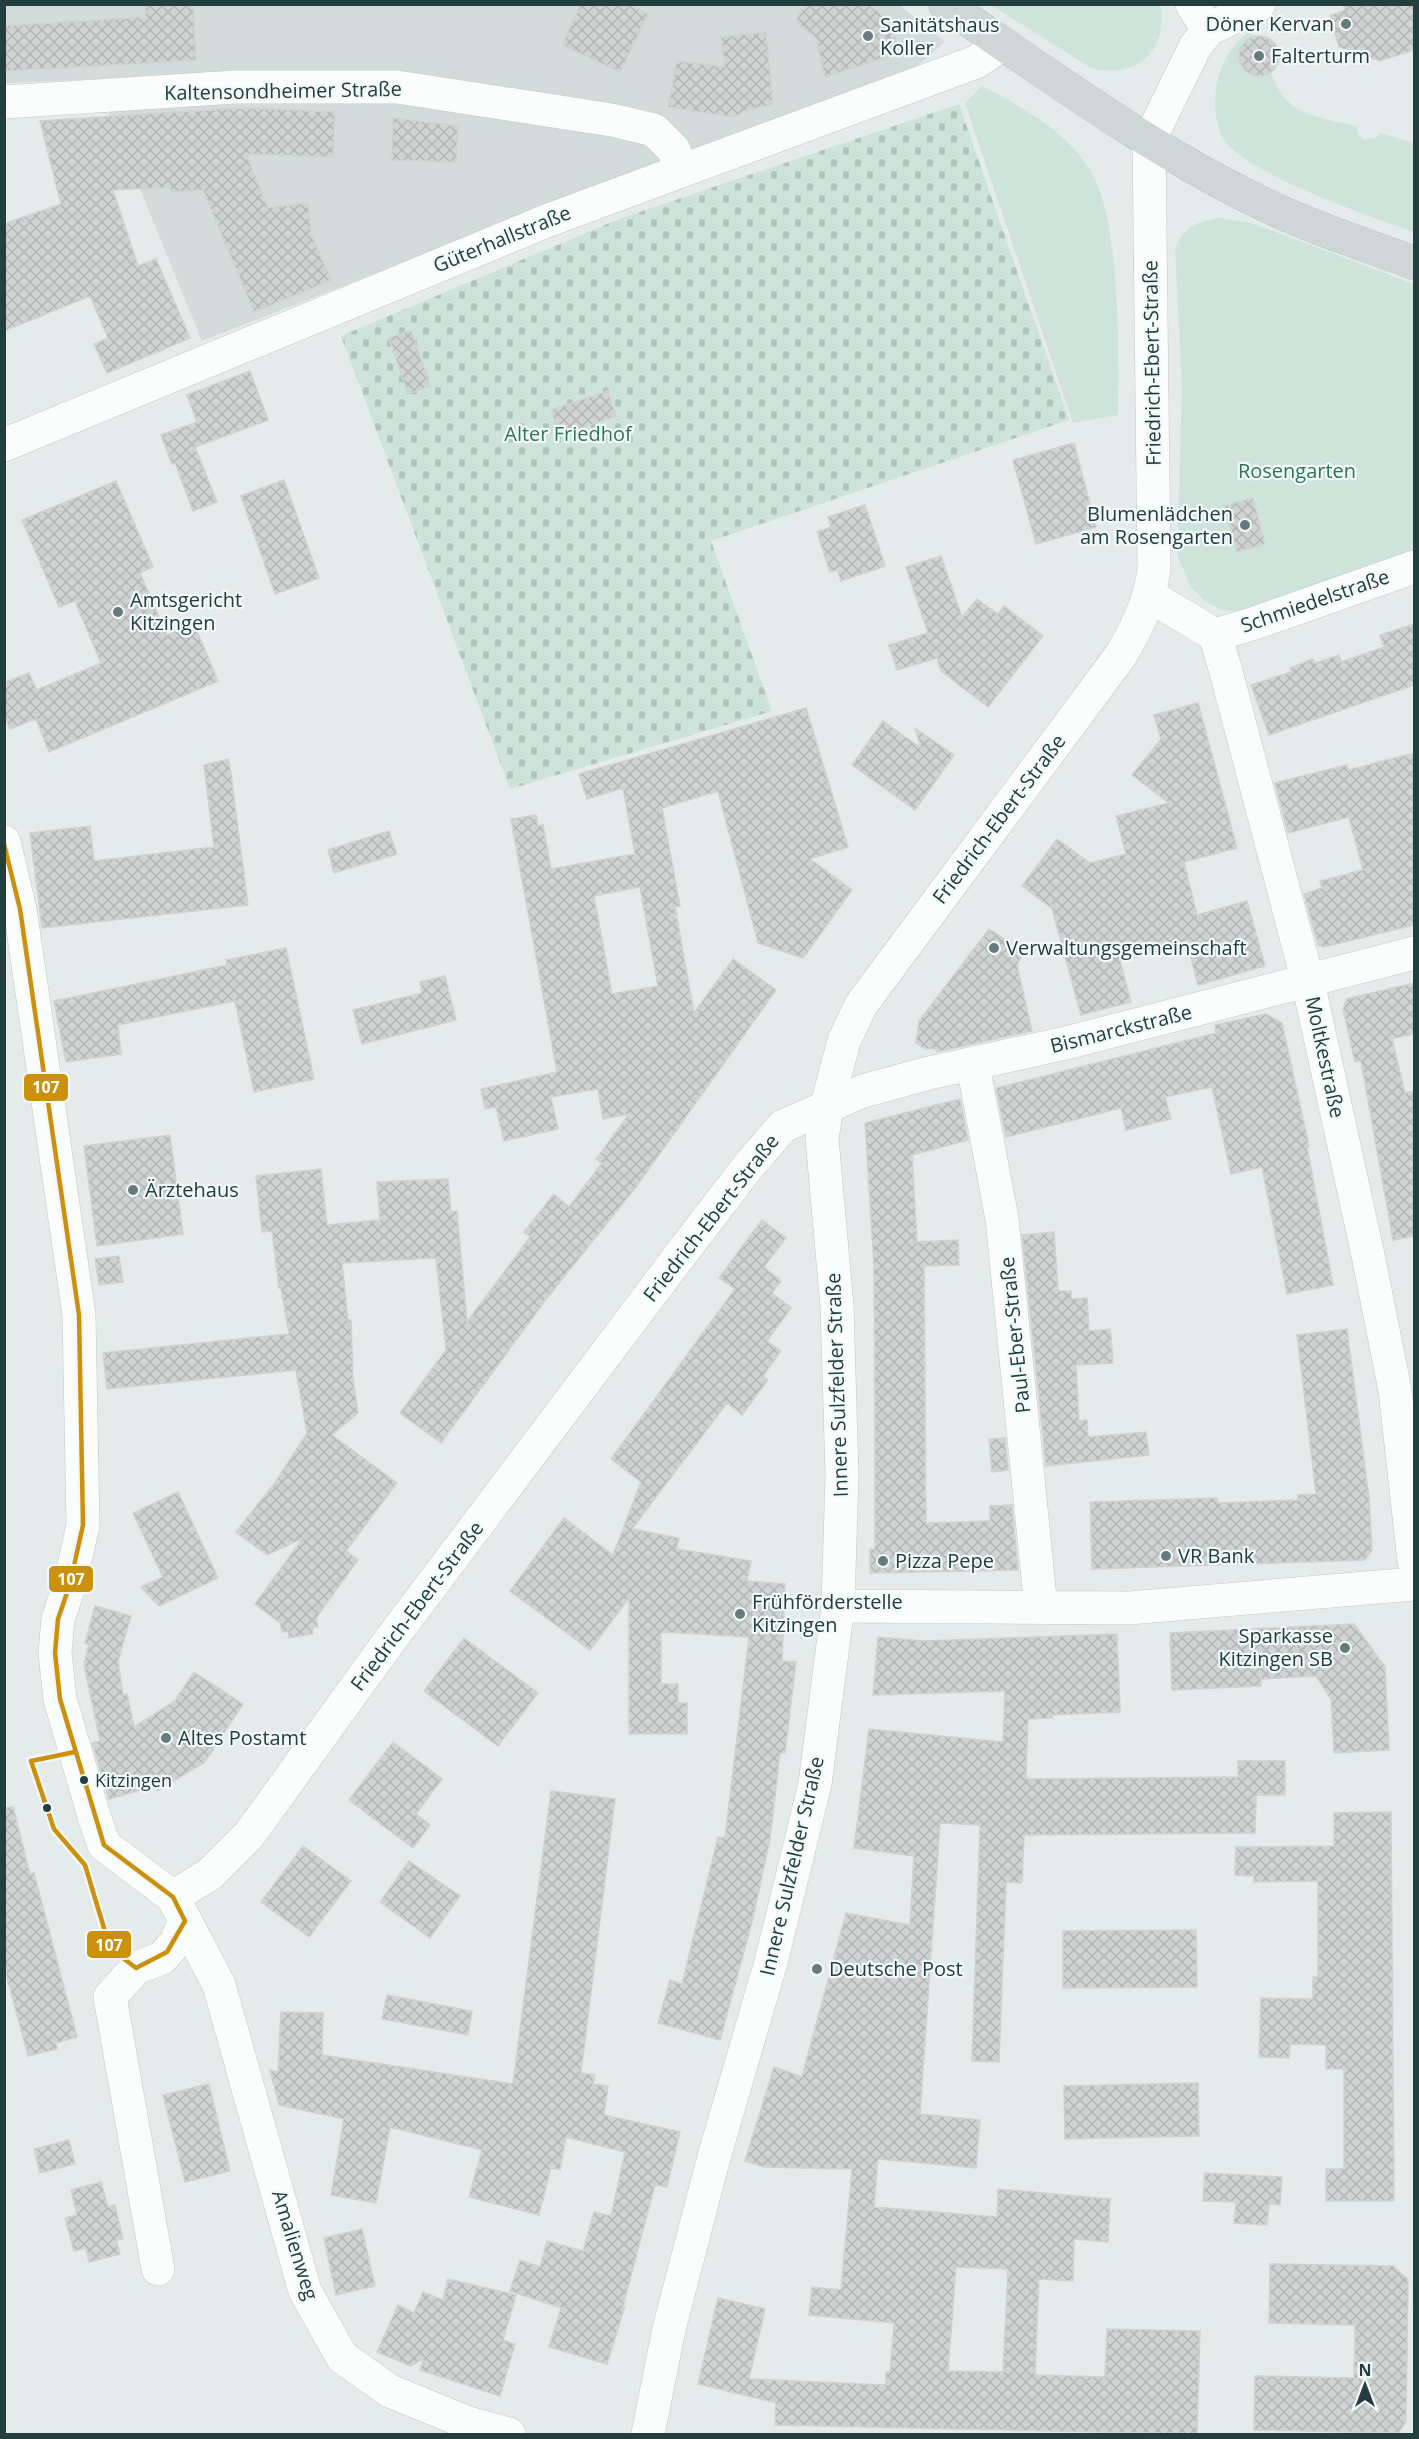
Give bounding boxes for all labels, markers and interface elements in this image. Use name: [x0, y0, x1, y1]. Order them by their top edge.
place label: Döner Kervan: [1206, 10, 1334, 37]
place label: Sanitätshaus Koller: [880, 11, 999, 61]
marker: Döner Kervan: [1339, 17, 1353, 31]
marker: Sanitätshaus Koller: [861, 29, 875, 43]
place label: Falterturm: [1271, 42, 1370, 69]
marker: Falterturm: [1252, 49, 1266, 63]
street label: Kaltensondheimer Straße: [164, 75, 402, 106]
street label: Güterhallstraße: [429, 199, 575, 278]
street label: Friedrich-Ebert-Straße: [1136, 260, 1167, 466]
park label: Alter Friedhof: [504, 420, 633, 447]
park label: Rosengarten: [1238, 457, 1356, 484]
place label: Blumenlädchen am Rosengarten: [1080, 500, 1233, 550]
marker: Blumenlädchen am Rosengarten: [1238, 518, 1252, 532]
street label: Schmiedelstraße: [1237, 562, 1393, 639]
place label: Amtsgericht Kitzingen: [130, 586, 242, 636]
marker: Amtsgericht Kitzingen: [111, 605, 125, 619]
street label: Friedrich-Ebert-Straße: [926, 728, 1071, 909]
place label: Verwaltungsgemeinschaft: [1006, 934, 1247, 961]
marker: Verwaltungsgemeinschaft: [987, 941, 1001, 955]
street label: Moltkestraße: [1299, 994, 1352, 1120]
street label: Bismarckstraße: [1047, 998, 1195, 1059]
line badge: 107: [23, 1073, 69, 1102]
text: 107: [32, 1076, 60, 1098]
street label: Friedrich-Ebert-Straße: [637, 1128, 785, 1307]
place label: Ärztehaus: [145, 1176, 239, 1203]
marker: Ärztehaus: [126, 1183, 140, 1197]
street label: Paul-Eber-Straße: [993, 1255, 1036, 1415]
street label: Innere Sulzfelder Straße: [819, 1272, 854, 1498]
street label: Friedrich-Ebert-Straße: [344, 1515, 489, 1696]
place label: VR Bank: [1178, 1542, 1255, 1569]
place label: Pizza Pepe: [895, 1547, 994, 1574]
marker: VR Bank: [1159, 1549, 1173, 1563]
marker: Pizza Pepe: [876, 1554, 890, 1568]
line badge: 107: [48, 1565, 94, 1593]
text: 107: [57, 1568, 85, 1590]
place label: Frühförderstelle Kitzingen: [752, 1588, 903, 1638]
marker: Frühförderstelle Kitzingen: [733, 1607, 747, 1621]
place label: Sparkasse Kitzingen SB: [1218, 1622, 1333, 1672]
marker: Sparkasse Kitzingen SB: [1338, 1641, 1352, 1655]
place label: Altes Postamt: [178, 1724, 306, 1751]
marker: Altes Postamt: [159, 1731, 173, 1745]
street label: Innere Sulzfelder Straße: [753, 1753, 830, 1978]
place label: Kitzingen: [95, 1768, 172, 1792]
marker: Kitzingen: [78, 1774, 90, 1786]
unlabelled marker: [41, 1802, 53, 1814]
line badge: 107: [86, 1930, 132, 1959]
text: 107: [95, 1934, 123, 1956]
place label: Deutsche Post: [829, 1955, 963, 1982]
marker: Deutsche Post: [810, 1962, 824, 1976]
street label: Amalienweg: [266, 2187, 325, 2303]
north arrow: [1335, 2355, 1395, 2415]
text: N: [1358, 2359, 1372, 2381]

